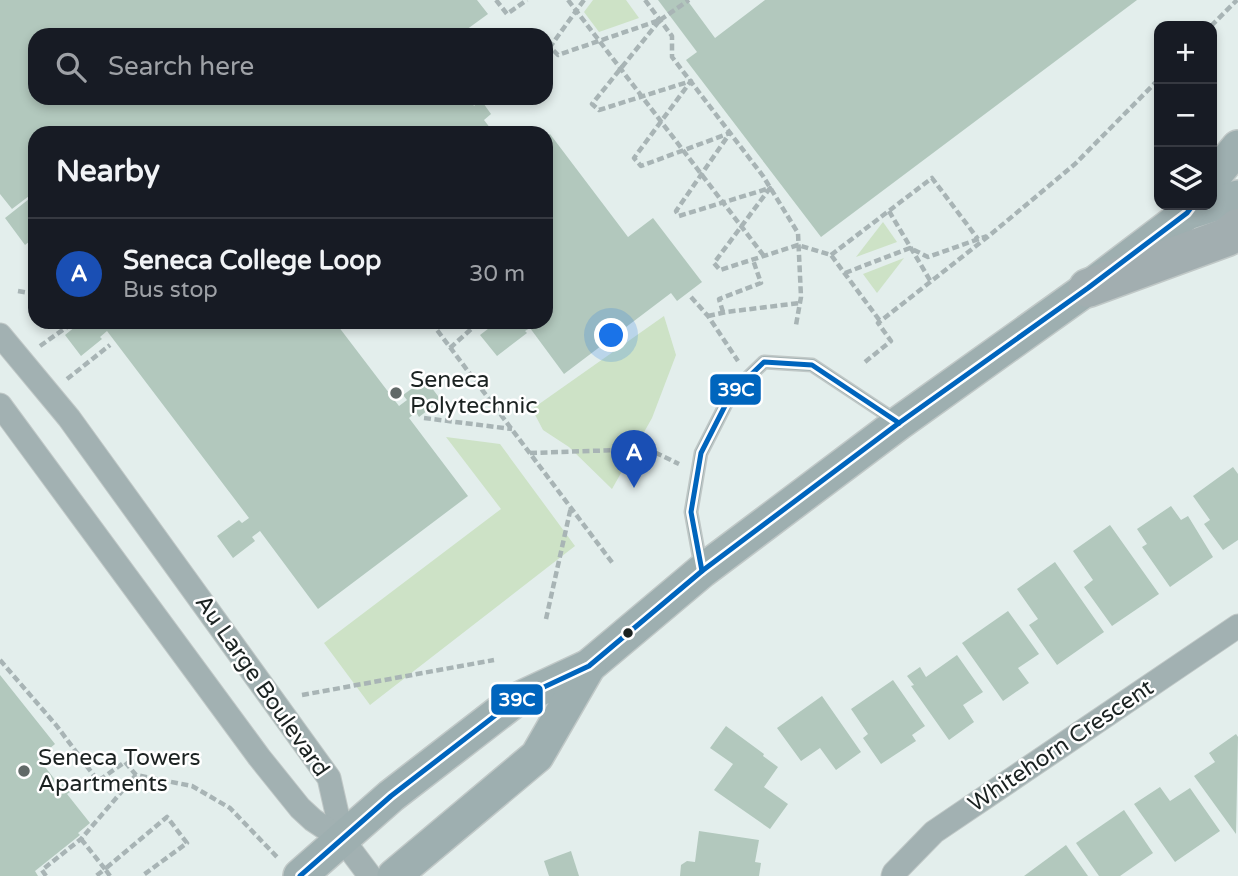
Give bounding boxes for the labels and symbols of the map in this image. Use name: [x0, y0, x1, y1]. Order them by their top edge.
your location: [594, 318, 628, 352]
place label: Seneca Polytechnic: [410, 366, 538, 420]
line badge: 39C: [709, 373, 762, 406]
text: 39C: [717, 379, 755, 401]
marker: Seneca Polytechnic: [388, 385, 404, 401]
pin: A: [611, 430, 657, 488]
street label: Au Large Boulevard: [189, 590, 335, 782]
unlabelled marker: [621, 626, 635, 640]
street label: Whitehorn Crescent: [963, 673, 1159, 818]
line badge: 39C: [490, 683, 544, 716]
text: 39C: [498, 689, 536, 711]
place label: Seneca Towers Apartments: [38, 744, 201, 798]
marker: Seneca Towers Apartments: [16, 763, 32, 779]

